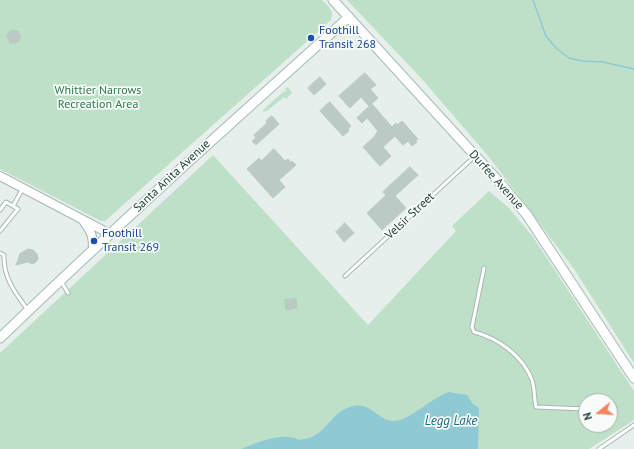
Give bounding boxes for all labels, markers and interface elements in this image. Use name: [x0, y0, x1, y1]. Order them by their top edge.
place label: Foothill Transit 268: [319, 24, 376, 52]
marker: Foothill Transit 268: [306, 33, 316, 43]
park label: Whittier Narrows Recreation Area: [55, 84, 141, 112]
street label: Santa Anita Avenue: [131, 137, 213, 215]
street label: Durfee Avenue: [466, 147, 526, 213]
street label: Velsir Street: [382, 190, 438, 242]
place label: Foothill Transit 269: [102, 227, 159, 255]
marker: Foothill Transit 269: [89, 236, 99, 246]
north arrow: [578, 393, 618, 433]
text: N: [580, 411, 595, 422]
water label: Legg Lake: [425, 413, 477, 429]

